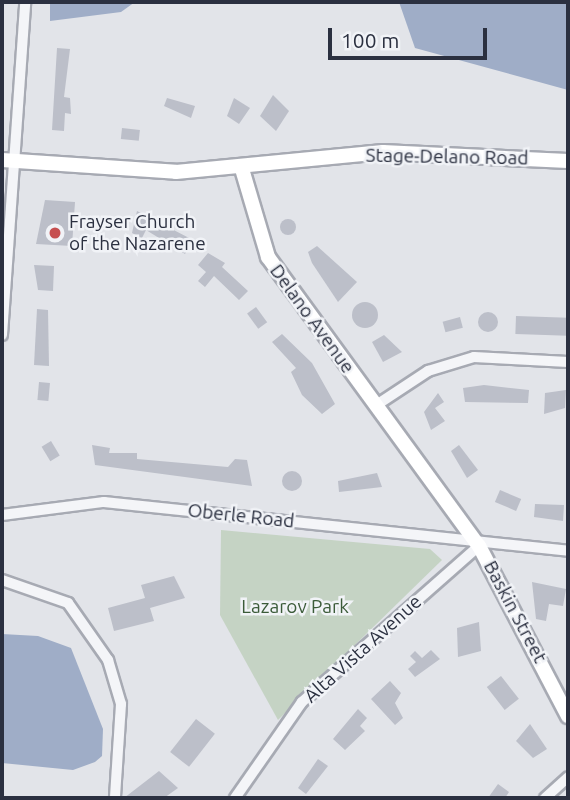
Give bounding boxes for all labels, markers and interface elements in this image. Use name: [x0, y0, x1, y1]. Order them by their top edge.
scale bar: [332, 14, 491, 58]
text: 100 m: [341, 28, 399, 52]
street label: Stage-Delano Road: [365, 144, 529, 170]
place label: Frayser Church of the Nazarene: [69, 211, 206, 255]
marker: Frayser Church of the Nazarene: [47, 225, 63, 241]
street label: Delano Avenue: [265, 260, 359, 378]
street label: Oberle Road: [187, 499, 295, 533]
street label: Baskin Street: [479, 557, 551, 667]
street label: Alta Vista Avenue: [300, 590, 426, 708]
park label: Lazarov Park: [241, 596, 349, 618]

